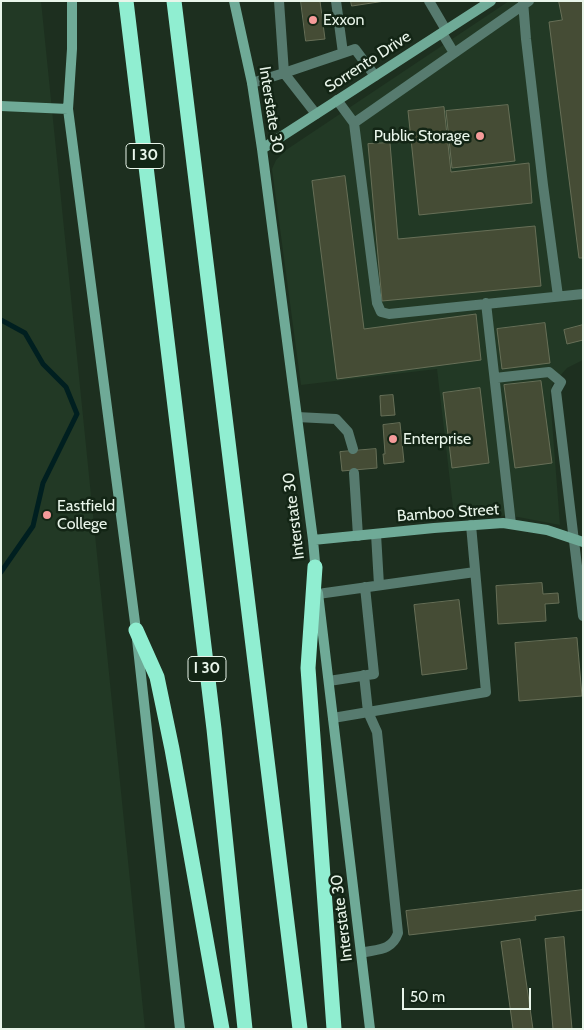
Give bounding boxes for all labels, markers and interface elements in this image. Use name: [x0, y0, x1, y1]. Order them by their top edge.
place label: Exxon: [323, 10, 364, 30]
marker: Exxon: [307, 14, 319, 26]
street label: Sorrento Drive: [321, 27, 415, 97]
street label: Interstate 30: [255, 65, 287, 155]
place label: Public Storage: [374, 126, 470, 146]
marker: Public Storage: [474, 130, 486, 142]
road number: I 30: [126, 144, 164, 168]
place label: Enterprise: [403, 429, 471, 449]
marker: Enterprise: [387, 433, 399, 445]
street label: Interstate 30: [279, 471, 309, 561]
place label: Eastfield College: [57, 496, 115, 534]
street label: Bamboo Street: [396, 500, 500, 526]
marker: Eastfield College: [41, 509, 53, 521]
road number: I 30: [188, 656, 226, 682]
street label: Interstate 30: [327, 873, 357, 963]
scale bar: [404, 978, 533, 1010]
text: 50 m: [410, 988, 445, 1006]

